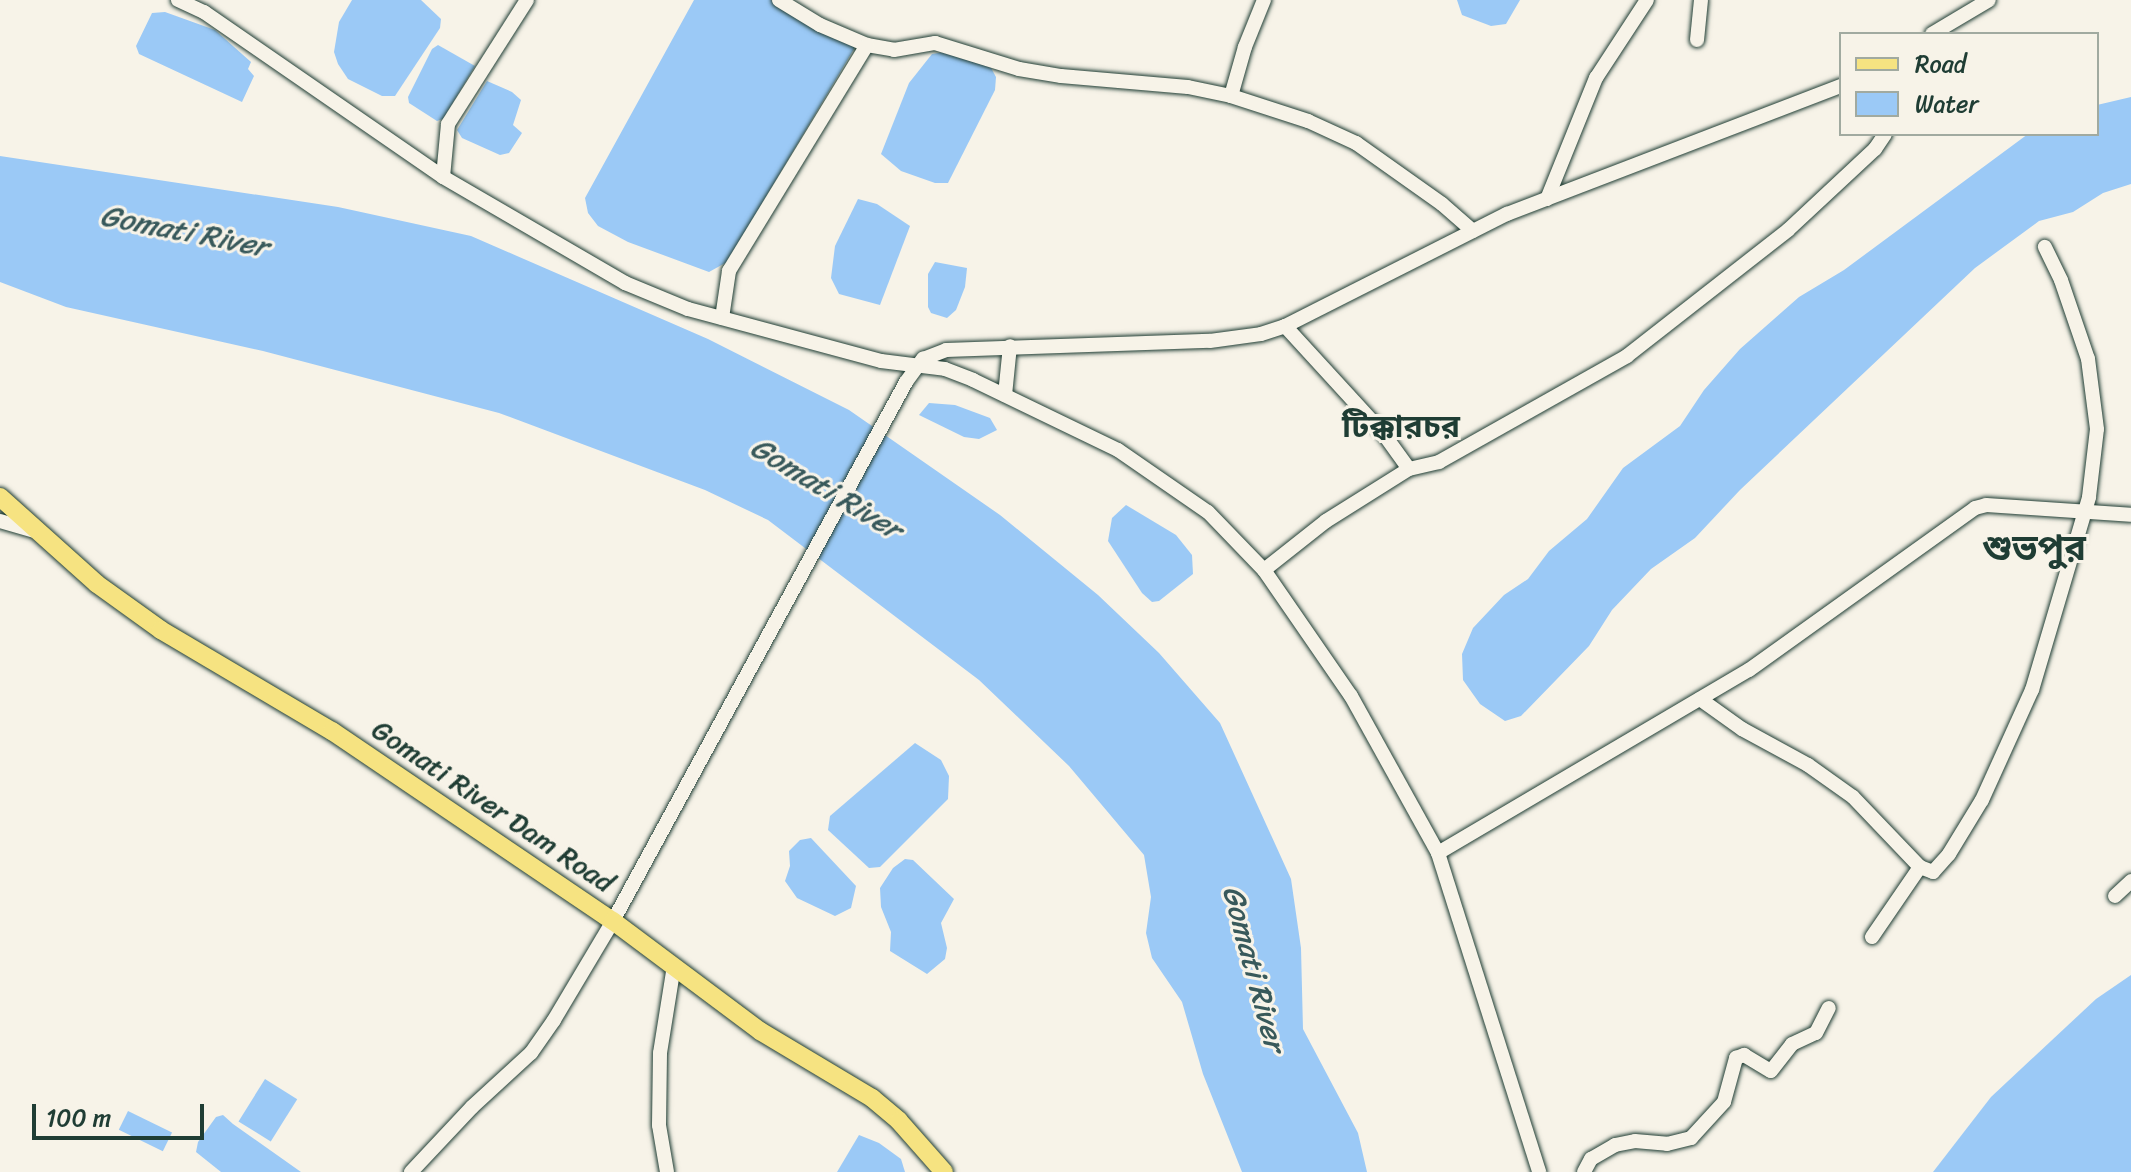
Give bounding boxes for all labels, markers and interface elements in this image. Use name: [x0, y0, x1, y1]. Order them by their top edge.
legend: [1839, 32, 2099, 136]
text: Road: [1915, 43, 1966, 85]
text: Water: [1915, 83, 1978, 125]
water label: Gomati River: [97, 197, 271, 265]
district label: টিক্কারচর: [1342, 408, 1460, 446]
water label: Gomati River: [744, 429, 908, 547]
district label: শুভপুর: [1982, 527, 2086, 571]
street label: Gomati River Dam Road: [365, 712, 621, 900]
water label: Gomati River: [1215, 882, 1293, 1054]
scale bar: [36, 1088, 208, 1138]
text: 100 m: [46, 1097, 111, 1139]

